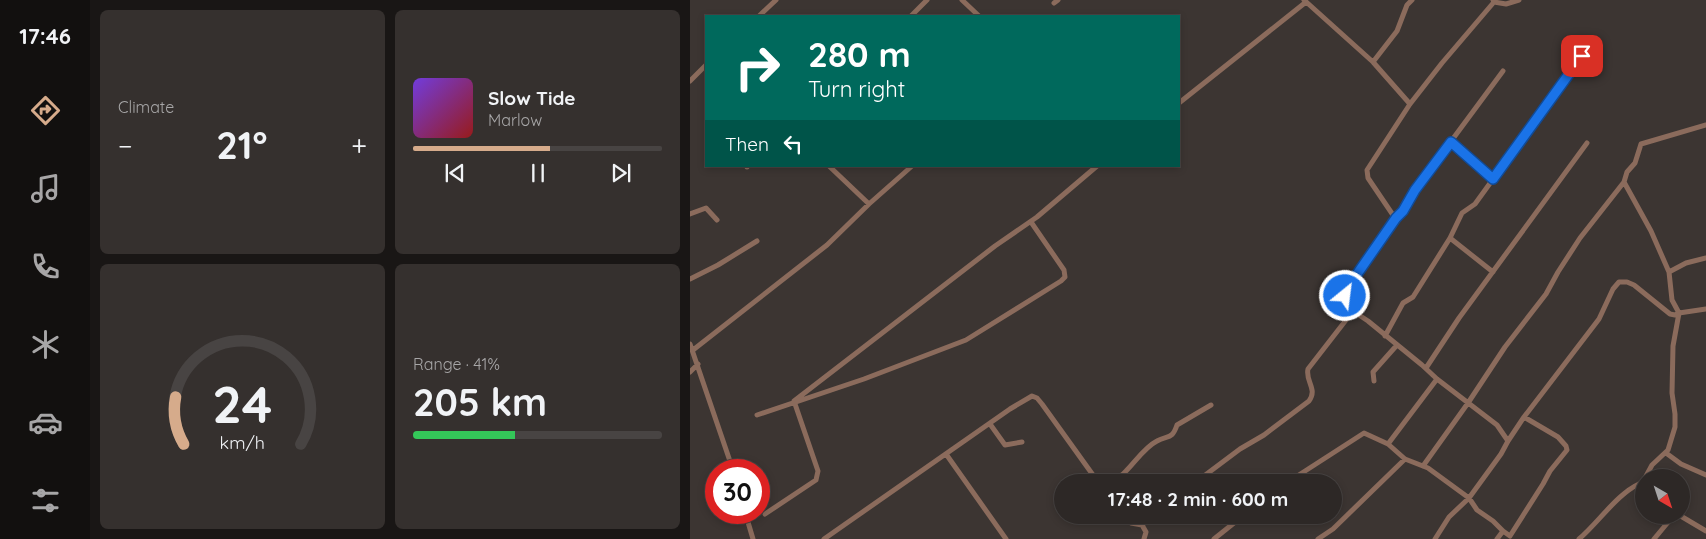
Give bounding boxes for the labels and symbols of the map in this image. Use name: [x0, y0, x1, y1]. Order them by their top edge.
pin: [1561, 35, 1603, 77]
position arrow: [1318, 269, 1370, 321]
speed limit sign: 30: [705, 459, 770, 524]
north arrow: [1635, 469, 1690, 524]

